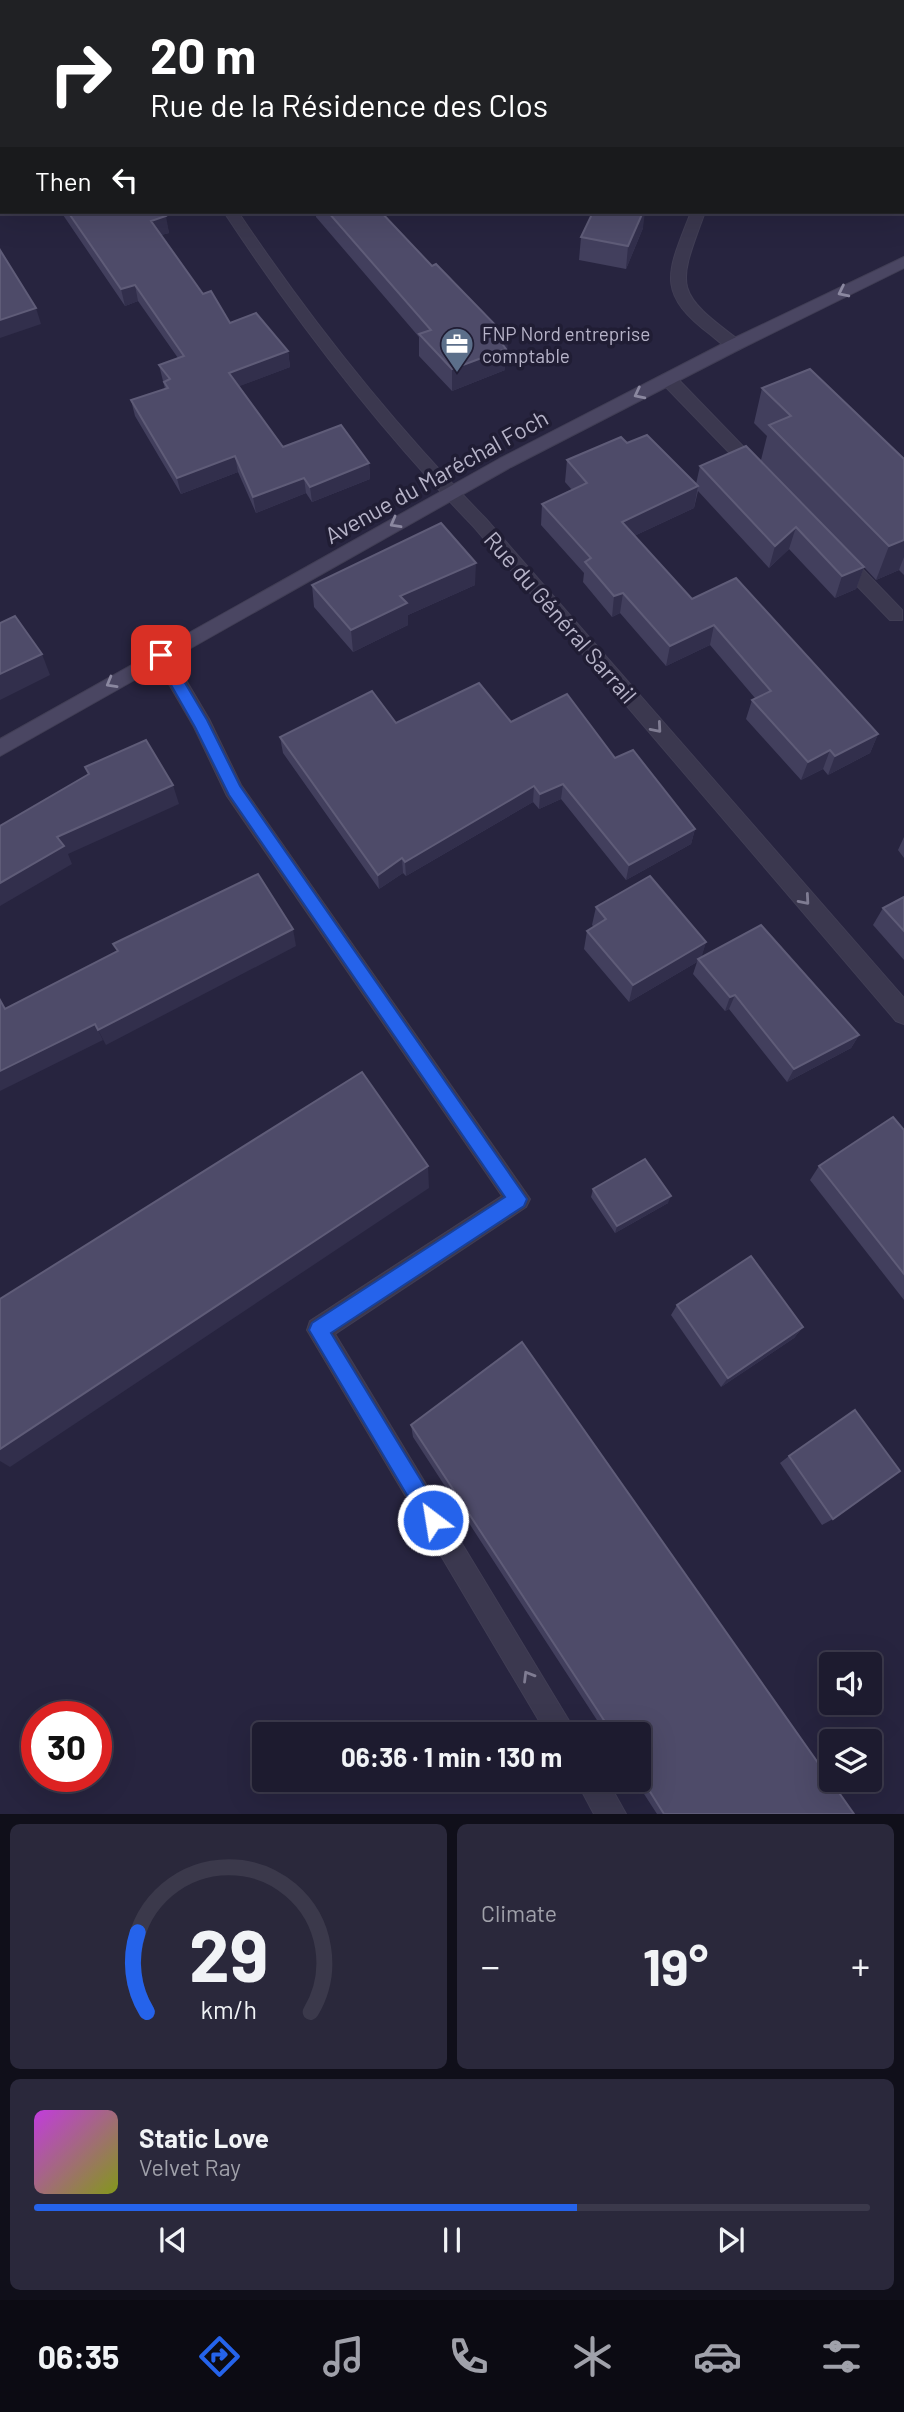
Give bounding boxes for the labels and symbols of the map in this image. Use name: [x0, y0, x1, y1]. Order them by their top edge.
one-way arrow: [838, 284, 850, 298]
place label: FNP Nord entreprise comptable: [482, 322, 650, 367]
office icon: FNP Nord entreprise comptable: [438, 325, 476, 374]
one-way arrow: [634, 385, 646, 399]
street label: Avenue du Maréchal Foch: [319, 403, 553, 549]
one-way arrow: [390, 515, 402, 528]
street label: Rue du Général Sarrail: [479, 525, 643, 709]
pin: [131, 625, 191, 685]
one-way arrow: [106, 675, 119, 688]
one-way arrow: [649, 719, 661, 732]
one-way arrow: [797, 891, 810, 904]
position arrow: [396, 1483, 470, 1557]
one-way arrow: [523, 1670, 536, 1683]
speed limit sign: 30: [21, 1701, 112, 1792]

